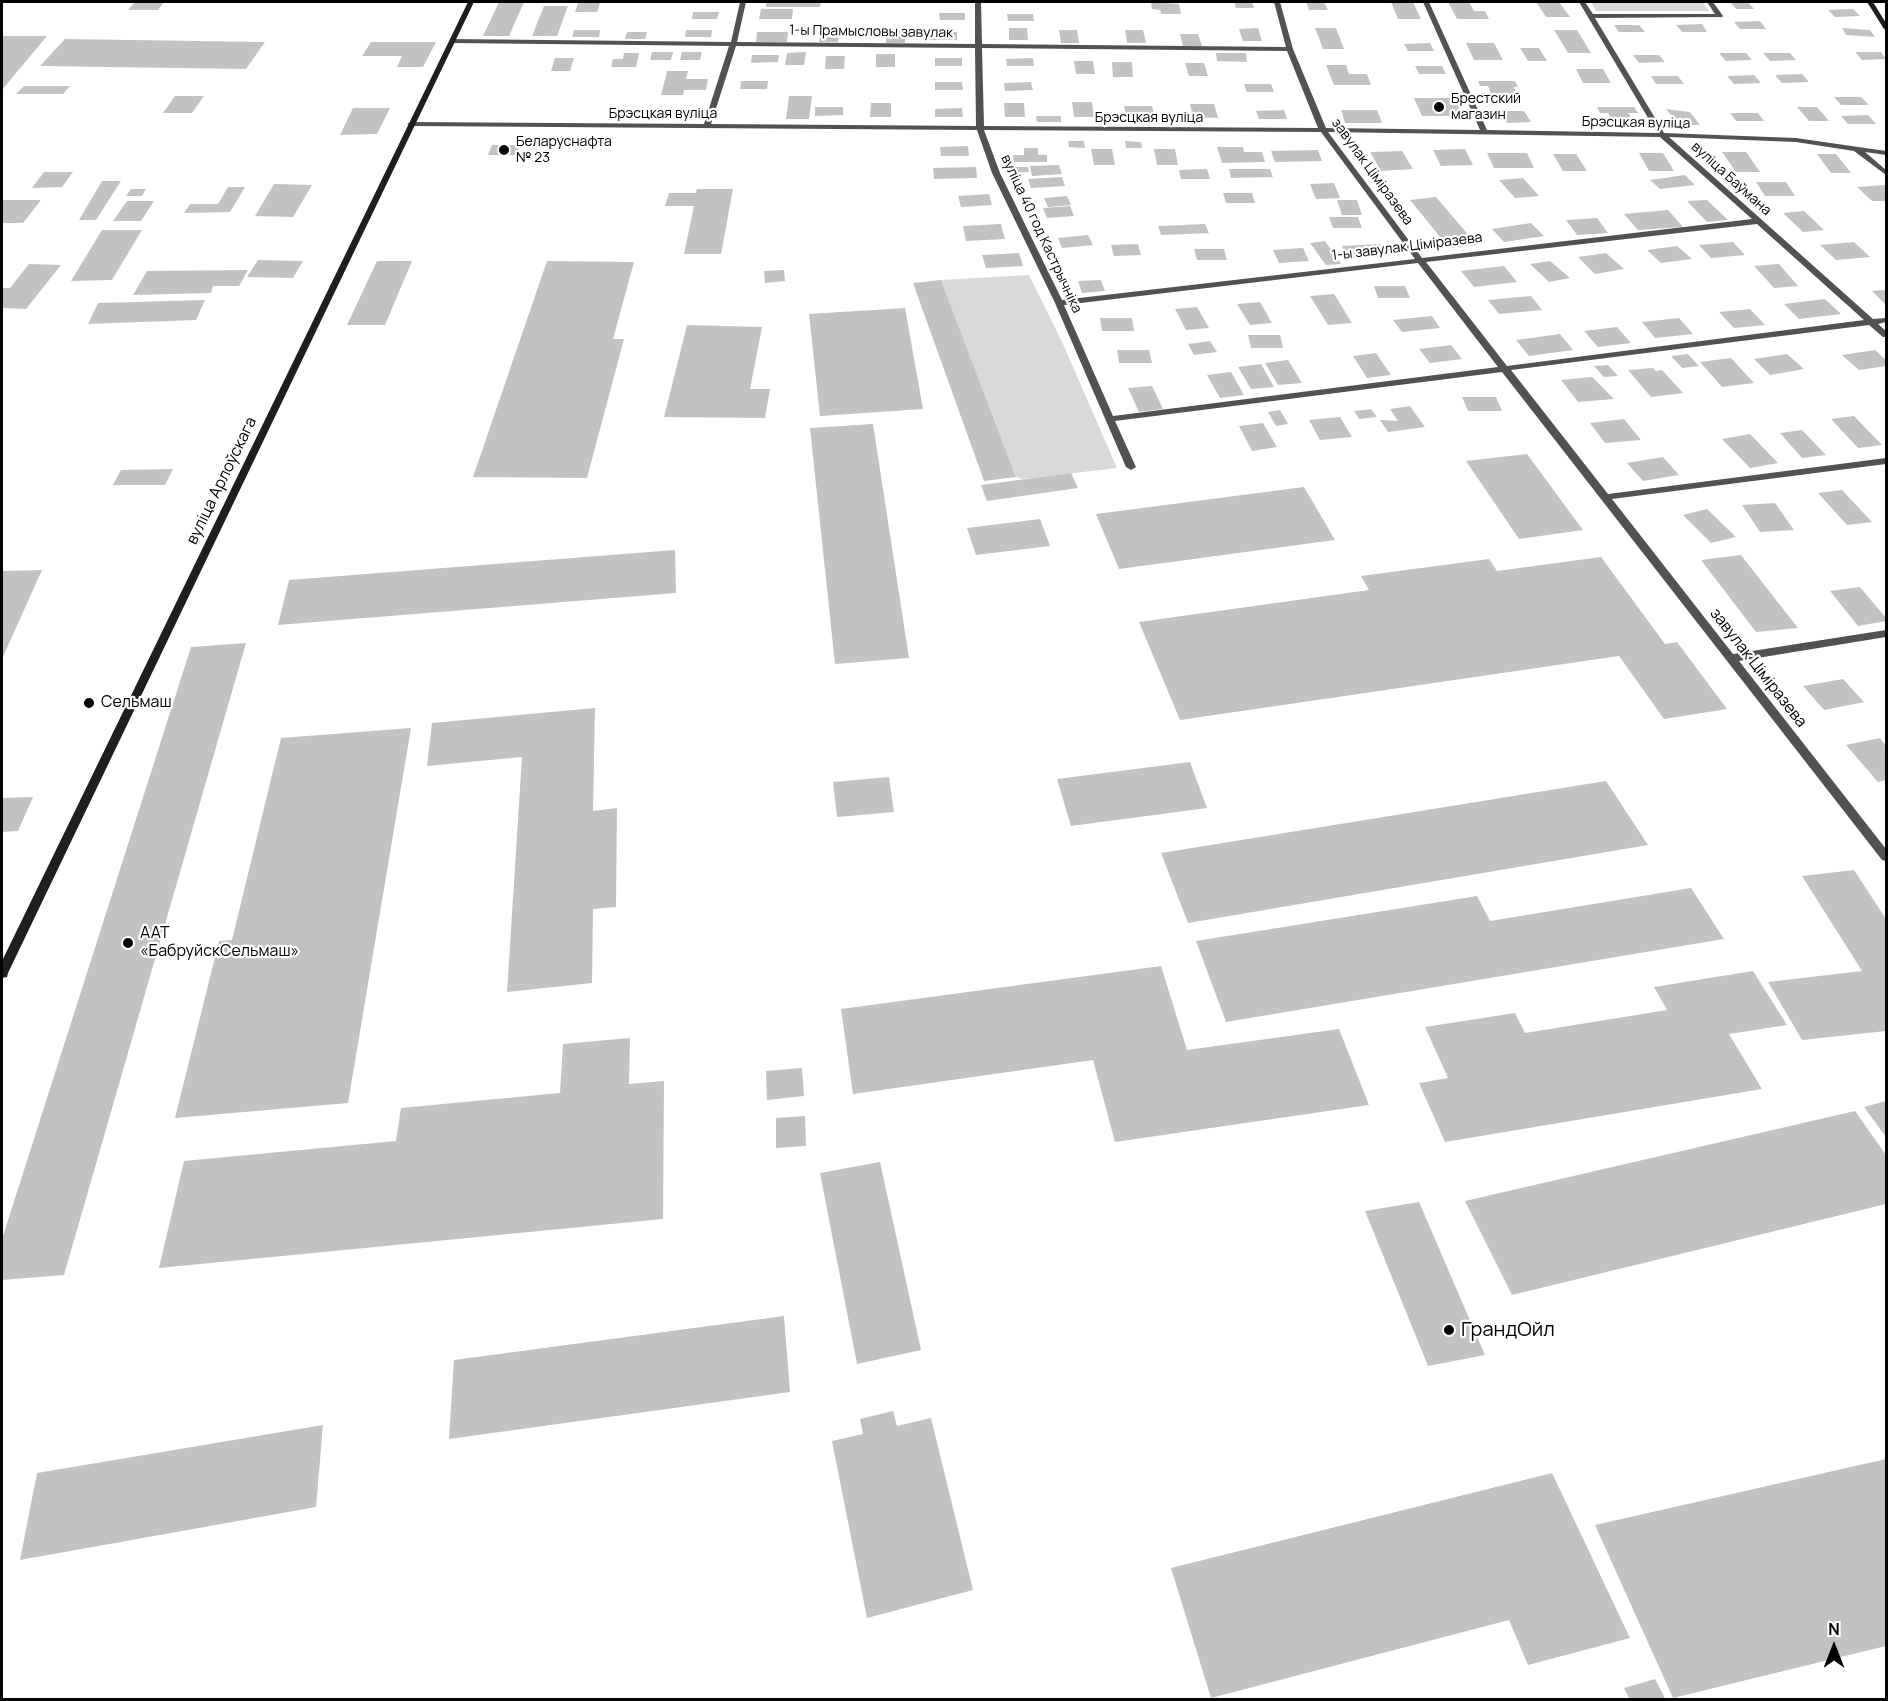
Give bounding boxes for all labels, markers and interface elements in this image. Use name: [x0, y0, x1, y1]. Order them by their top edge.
street label: 1-ы Прамысловы завулак: [789, 22, 953, 42]
place label: Брестский магазин: [1451, 91, 1521, 124]
marker: Брестский магазин: [1432, 100, 1446, 114]
street label: Брэсцкая вуліца: [609, 106, 717, 122]
street label: Брэсцкая вуліца: [1095, 110, 1203, 126]
street label: Брэсцкая вуліца: [1582, 114, 1690, 132]
street label: завулак Ціміразева: [1328, 115, 1416, 229]
place label: Беларуснафта № 23: [516, 134, 612, 166]
street label: вуліца Баўмана: [1688, 139, 1774, 219]
marker: Беларуснафта № 23: [497, 143, 511, 157]
street label: вуліца 40 год Кастрычніка: [997, 152, 1085, 316]
street label: 1-ы завулак Ціміразева: [1331, 229, 1483, 265]
street label: вуліца Арлоўскага: [183, 414, 261, 548]
street label: завулак Ціміразева: [1705, 604, 1811, 732]
place label: Сельмаш: [101, 693, 172, 713]
marker: Сельмаш: [82, 696, 96, 710]
place label: ААТ «БабруйскСельмаш»: [140, 924, 299, 962]
marker: ААТ «БабруйскСельмаш»: [121, 936, 135, 950]
place label: ГрандОйл: [1461, 1318, 1555, 1342]
marker: ГрандОйл: [1442, 1323, 1456, 1337]
north arrow: [1804, 1617, 1864, 1677]
text: N: [1828, 1618, 1840, 1640]

